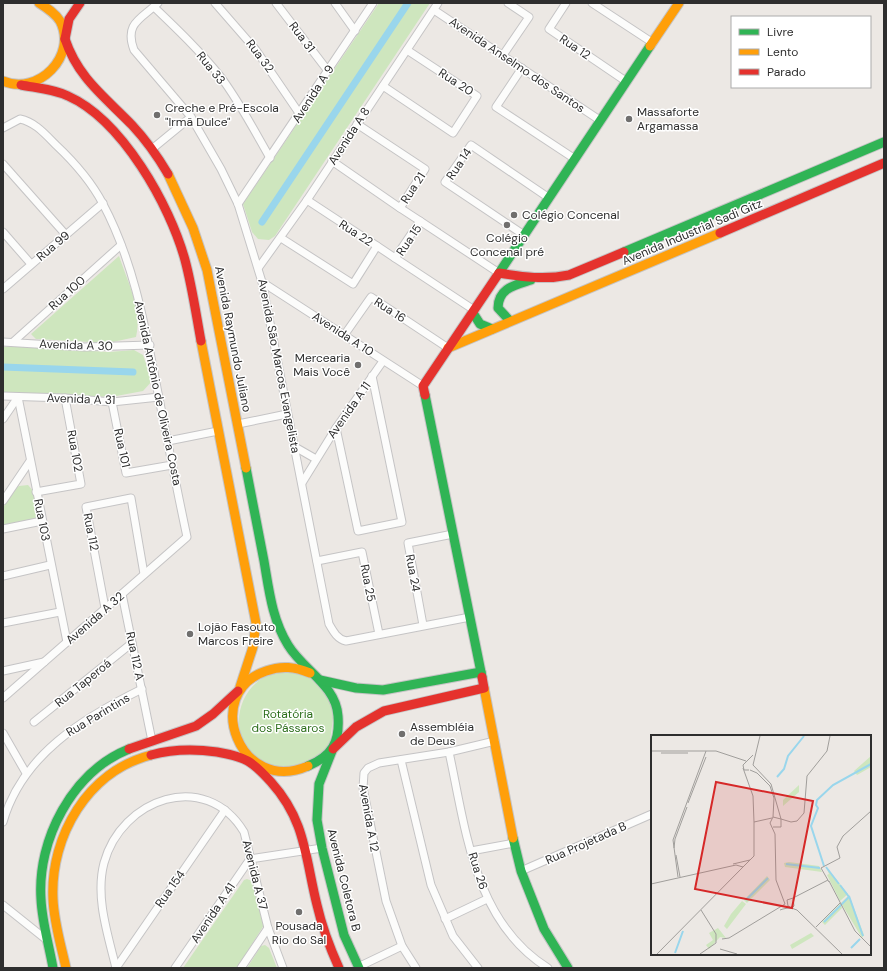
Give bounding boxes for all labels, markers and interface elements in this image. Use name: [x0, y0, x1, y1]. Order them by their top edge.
street label: Avenida Anselmo dos Santos: [446, 13, 588, 117]
legend: [731, 16, 871, 88]
street label: Rua 31: [285, 18, 319, 56]
text: Livre: [767, 24, 794, 40]
street label: Rua 12: [556, 31, 594, 63]
street label: Rua 32: [242, 36, 278, 76]
text: Lento: [767, 44, 798, 60]
street label: Rua 33: [193, 48, 229, 88]
street label: Avenida A 9: [288, 62, 338, 126]
text: Parado: [767, 64, 806, 80]
street label: Rua 20: [435, 65, 477, 99]
place label: Creche e Pré-Escola "Irmã Dulce": [165, 100, 279, 130]
street label: Avenida A 8: [324, 104, 374, 168]
place label: Massaforte Argamassa: [637, 104, 699, 134]
marker: Creche e Pré-Escola "Irmã Dulce": [152, 110, 162, 120]
marker: Massaforte Argamassa: [624, 114, 634, 124]
street label: Rua 14: [443, 145, 475, 183]
street label: Rua 21: [397, 169, 429, 207]
street label: Avenida Industrial Sadi Gitz: [619, 195, 765, 269]
place label: Colégio Concenal: [522, 207, 619, 223]
marker: Colégio Concenal: [509, 210, 519, 220]
street label: Rua 22: [336, 216, 376, 250]
marker: Colégio Concenal pré: [502, 220, 512, 230]
street label: Rua 15: [393, 221, 425, 259]
street label: Rua 99: [33, 227, 73, 265]
place label: Colégio Concenal pré: [470, 230, 544, 260]
street label: Avenida Raymundo Juliano: [211, 265, 255, 413]
street label: Rua 100: [45, 272, 89, 314]
street label: Avenida São Marcos Evangelista: [254, 278, 304, 454]
street label: Rua 16: [371, 294, 409, 326]
street label: Avenida Antônio de Oliveira Costa: [131, 299, 185, 487]
street label: Avenida A 10: [309, 308, 377, 360]
street label: Avenida A 30: [39, 336, 113, 354]
place label: Mercearia Mais Você: [293, 350, 350, 380]
marker: Mercearia Mais Você: [353, 360, 363, 370]
street label: Avenida A 11: [324, 378, 374, 442]
street label: Avenida A 31: [46, 390, 116, 408]
street label: Rua 101: [110, 427, 134, 469]
street label: Rua 102: [63, 429, 87, 473]
street label: Rua 103: [30, 497, 54, 543]
street label: Rua 112: [80, 512, 103, 552]
street label: Rua 24: [402, 553, 424, 593]
street label: Rua 25: [357, 563, 379, 603]
street label: Avenida A 32: [62, 588, 128, 648]
place label: Lojão Fasouto Marcos Freire: [198, 619, 275, 649]
marker: Lojão Fasouto Marcos Freire: [185, 629, 195, 639]
street label: Rua 112 A: [122, 630, 148, 682]
street label: Rua Taperoá: [51, 655, 115, 711]
street label: Rua Parintins: [63, 690, 133, 740]
park label: Rotatória dos Pássaros: [252, 706, 325, 736]
place label: Assembléia de Deus: [410, 719, 474, 749]
marker: Assembléia de Deus: [397, 729, 407, 739]
inset map: [651, 735, 871, 955]
street label: Avenida A 12: [355, 783, 383, 853]
street label: Rua Projetada B: [543, 818, 629, 868]
street label: Avenida Coletora B: [324, 827, 364, 933]
street label: Avenida A 37: [239, 838, 271, 912]
street label: Rua 26: [464, 850, 492, 892]
street label: Rua 154: [151, 867, 189, 911]
street label: Avenida A 41: [187, 880, 239, 946]
marker: Pousada Rio do Sal: [294, 907, 304, 917]
place label: Pousada Rio do Sal: [272, 918, 326, 948]

